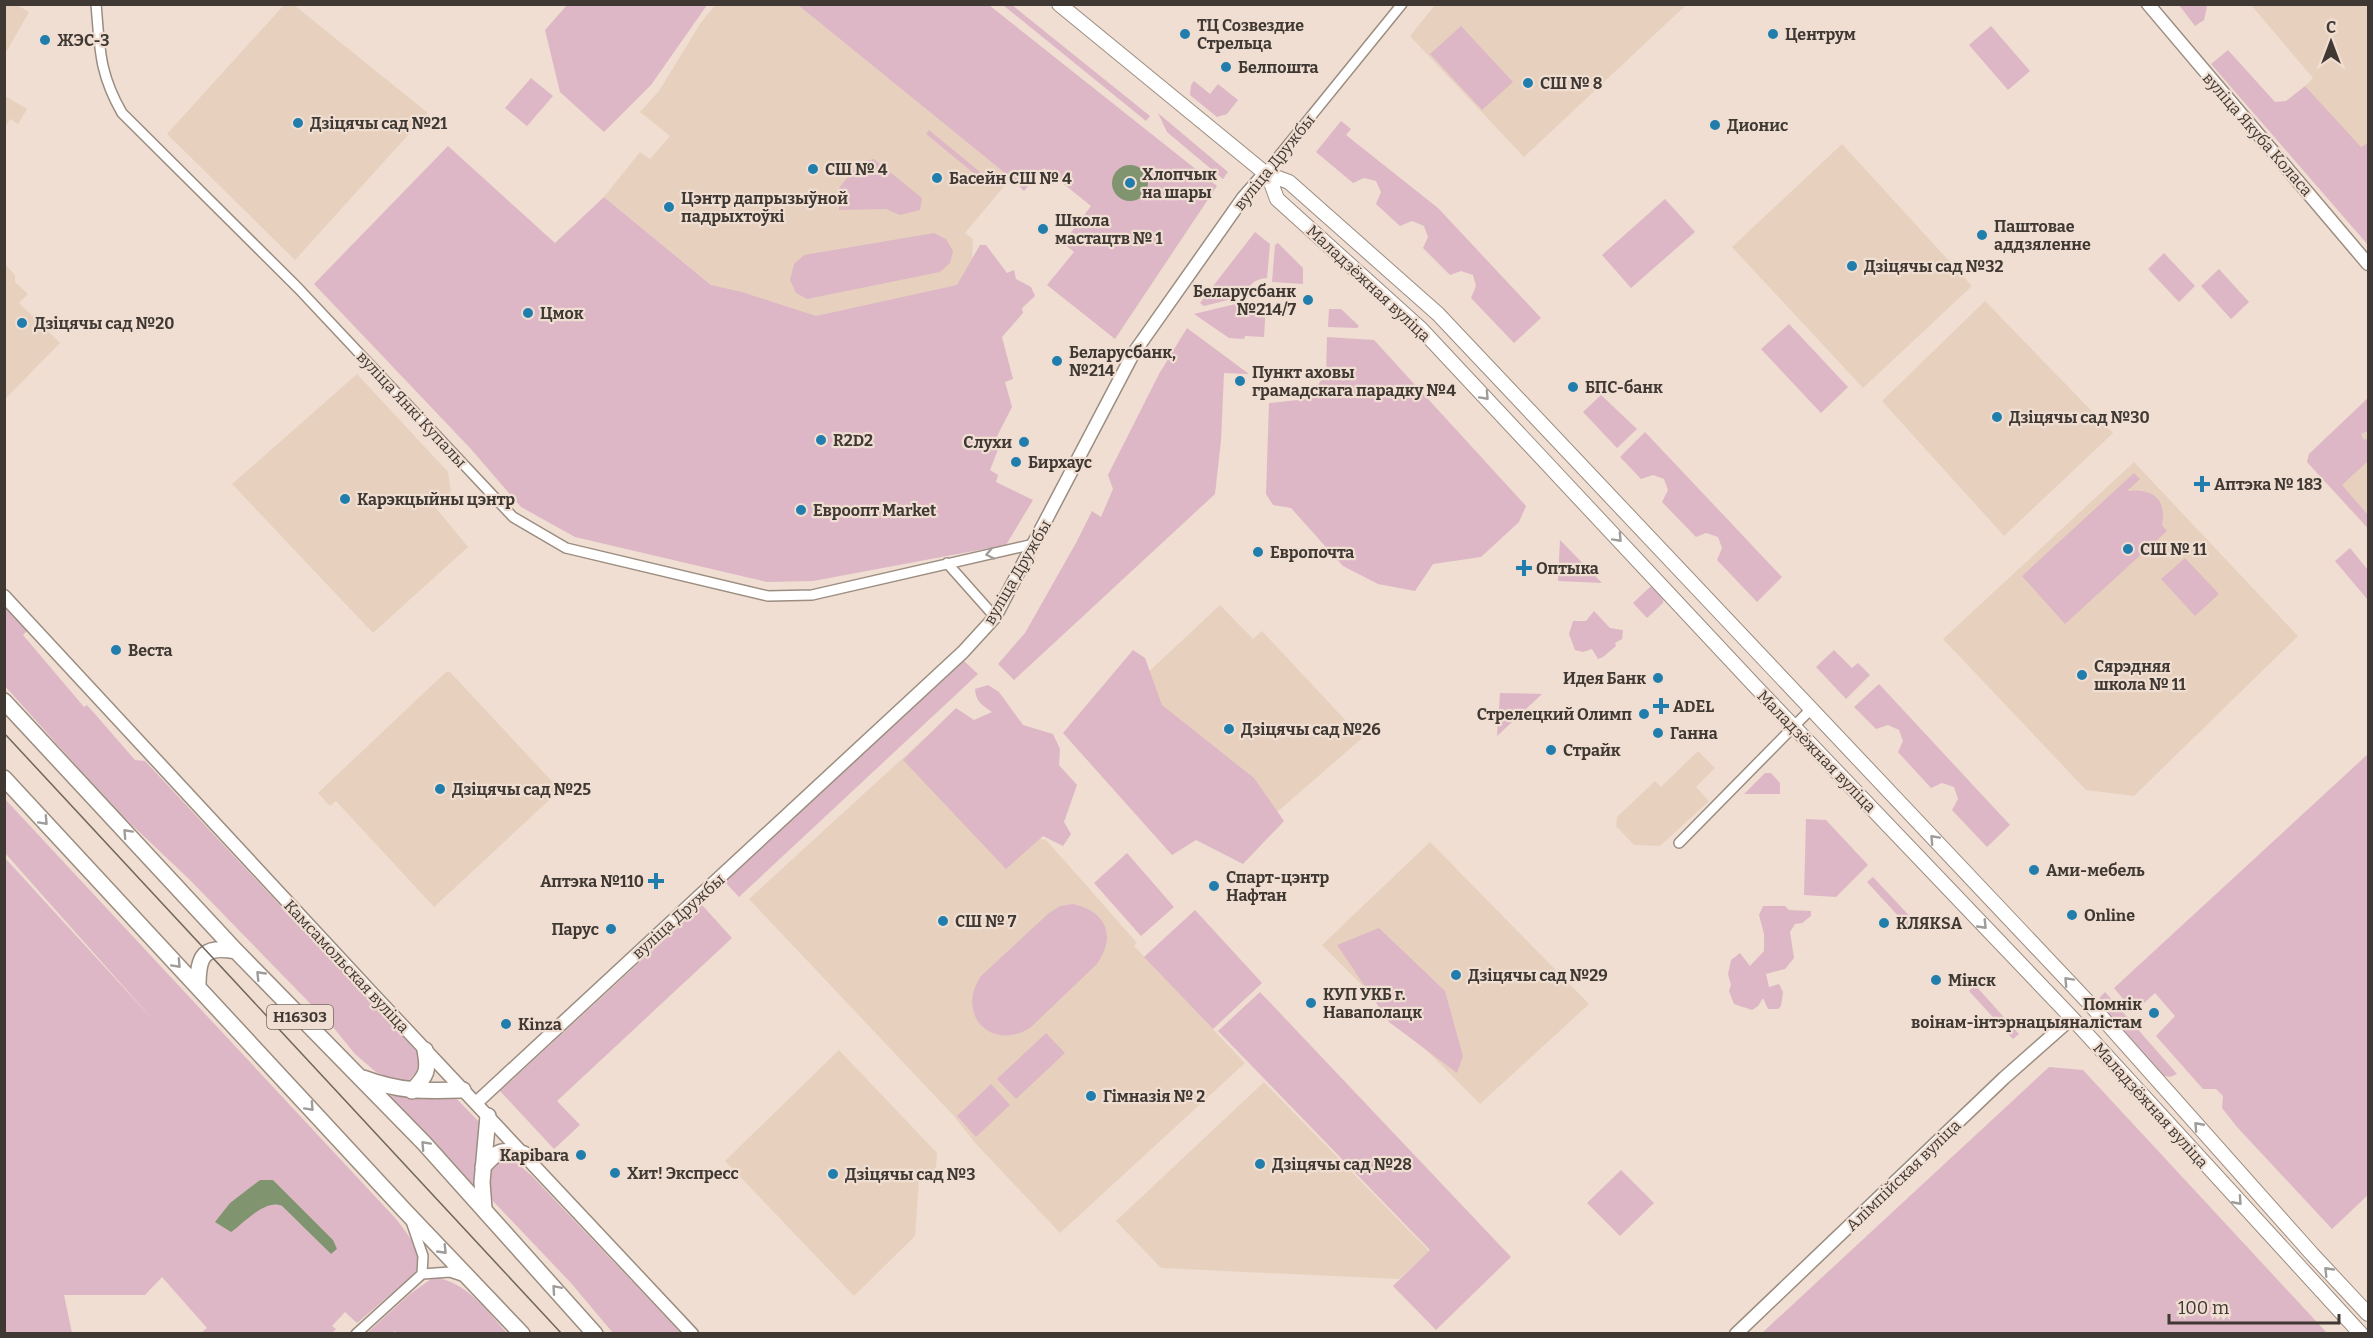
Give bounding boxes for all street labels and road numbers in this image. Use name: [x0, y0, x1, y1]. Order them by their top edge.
street label: вуліца Якуба Коласа: [2199, 69, 2317, 200]
street label: вуліца Дружбы: [1230, 110, 1319, 214]
street label: Маладзёжная вуліца: [1303, 221, 1435, 346]
street label: вуліца Янкі Купалы: [353, 347, 471, 472]
street label: вуліца Дружбы: [980, 516, 1055, 628]
street label: Маладзёжная вуліца: [1753, 686, 1880, 816]
street label: вуліца Дружбы: [628, 870, 729, 963]
street label: Камсамольская вуліца: [280, 896, 413, 1037]
road number: Н16303: [267, 1005, 333, 1029]
street label: Маладзёжная вуліца: [2089, 1039, 2212, 1172]
street label: Алімпійская вуліца: [1842, 1116, 1965, 1235]

